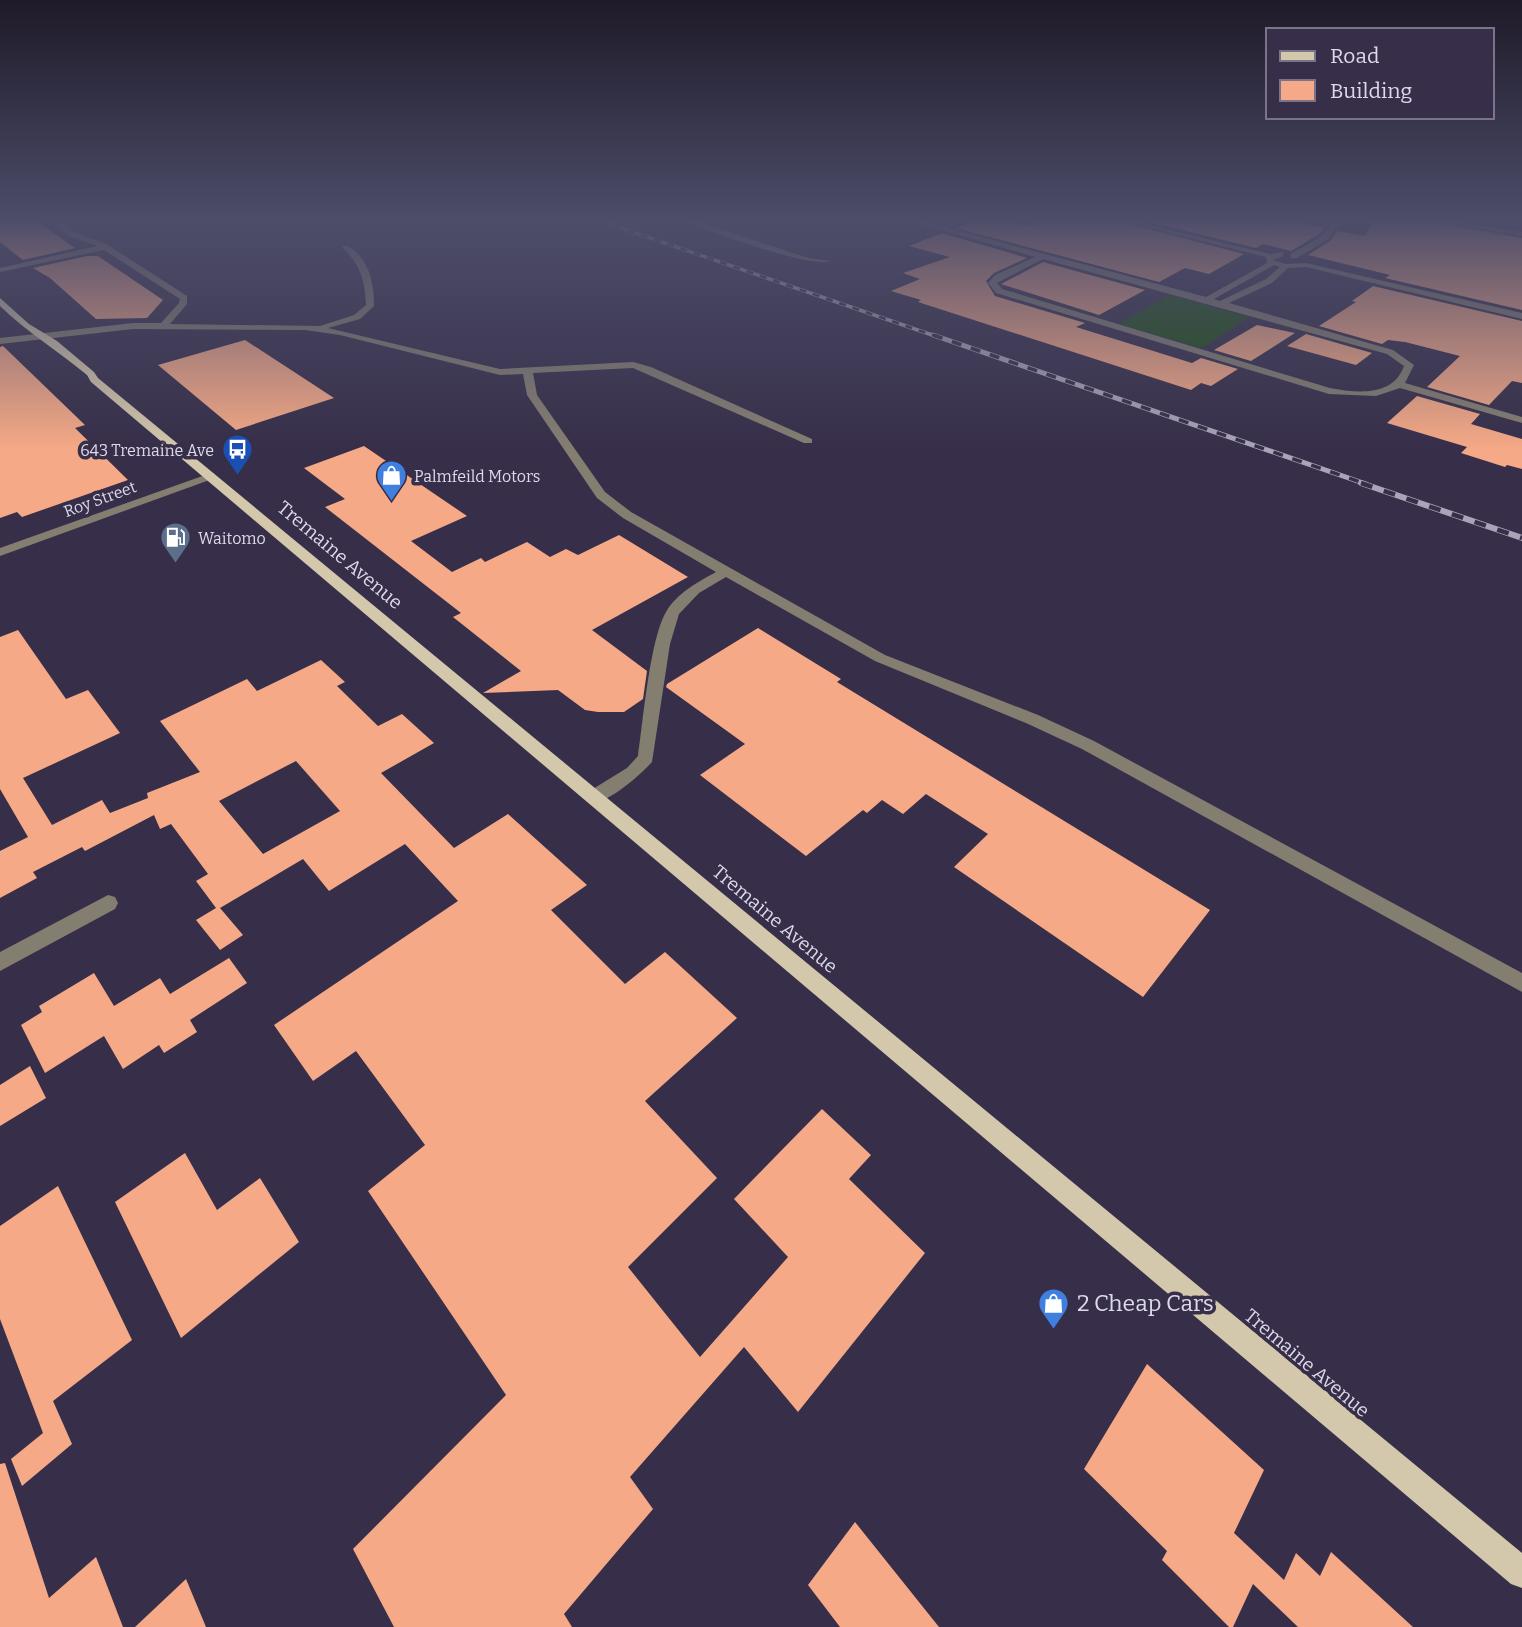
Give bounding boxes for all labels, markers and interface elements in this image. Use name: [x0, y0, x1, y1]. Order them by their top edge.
legend: [1266, 28, 1494, 119]
text: Road: [1330, 43, 1379, 69]
text: Building: [1330, 78, 1413, 104]
bus stop icon: 643 Tremaine Ave: [220, 433, 254, 477]
place label: 643 Tremaine Ave: [80, 441, 214, 460]
shop icon: Palmfeild Motors: [374, 459, 408, 503]
place label: Palmfeild Motors: [414, 467, 540, 486]
street label: Roy Street: [61, 477, 139, 521]
street label: Tremaine Avenue: [273, 496, 407, 614]
fuel station icon: Waitomo: [158, 521, 192, 565]
place label: Waitomo: [198, 529, 266, 548]
street label: Tremaine Avenue: [708, 860, 842, 978]
shop icon: 2 Cheap Cars: [1037, 1286, 1071, 1330]
place label: 2 Cheap Cars: [1077, 1289, 1214, 1317]
street label: Tremaine Avenue: [1240, 1304, 1374, 1422]

